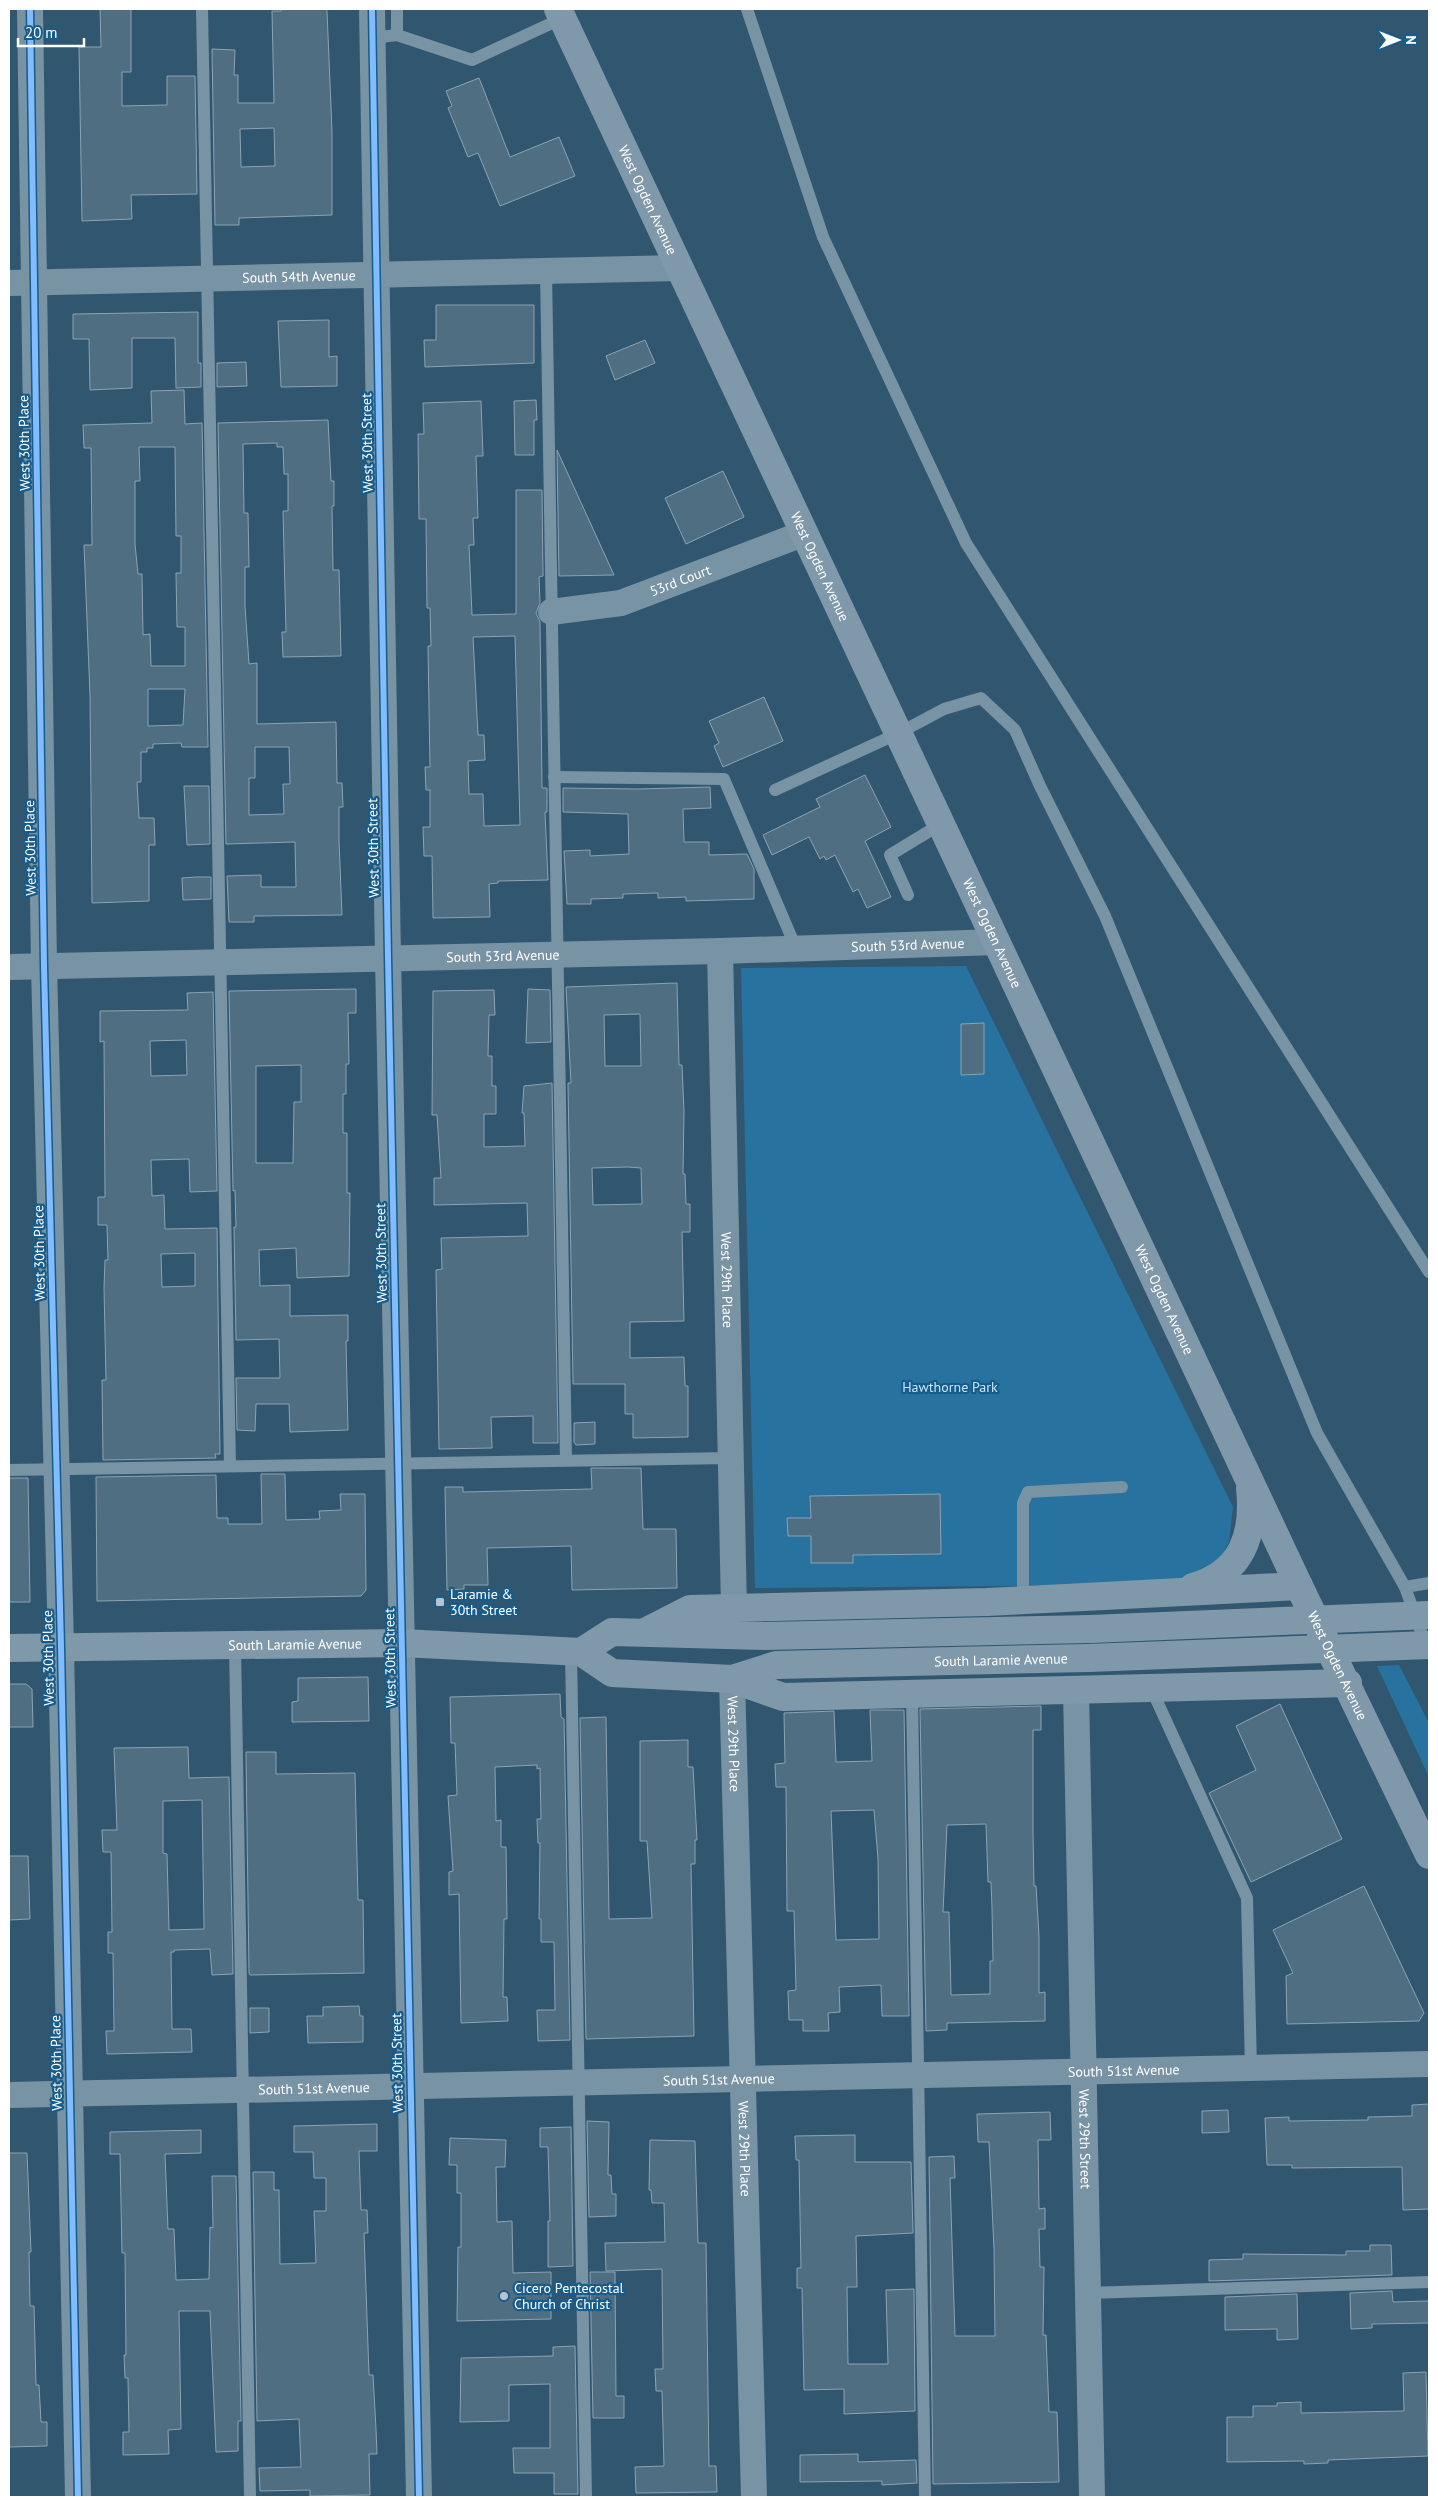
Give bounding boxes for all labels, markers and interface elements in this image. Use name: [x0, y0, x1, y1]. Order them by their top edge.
scale bar: [18, 15, 84, 47]
north arrow: [1373, 15, 1423, 65]
text: 20 m: [25, 23, 58, 42]
text: N: [1402, 35, 1420, 45]
street label: West Ogden Avenue: [614, 142, 681, 258]
street label: South 54th Avenue: [242, 266, 356, 287]
street label: West 30th Street: [357, 393, 377, 493]
street label: West 30th Place: [14, 395, 34, 491]
street label: West Ogden Avenue: [787, 509, 853, 624]
street label: 53rd Court: [647, 561, 714, 600]
street label: West 30th Street: [363, 798, 383, 898]
street label: West 30th Place: [20, 800, 40, 896]
street label: West Ogden Avenue: [959, 875, 1026, 991]
street label: South 53rd Avenue: [851, 934, 965, 956]
street label: South 53rd Avenue: [446, 946, 560, 966]
street label: West 30th Street: [371, 1203, 391, 1303]
street label: West 30th Place: [29, 1205, 49, 1301]
street label: West 29th Place: [717, 1232, 737, 1328]
street label: West Ogden Avenue: [1131, 1242, 1198, 1357]
park label: Hawthorne Park: [902, 1378, 998, 1396]
place label: Laramie & 30th Street: [450, 1585, 517, 1619]
marker: Laramie & 30th Street: [434, 1596, 446, 1608]
street label: West 30th Street: [380, 1608, 400, 1708]
street label: West Ogden Avenue: [1304, 1608, 1372, 1723]
street label: West 30th Place: [38, 1610, 58, 1706]
street label: South Laramie Avenue: [228, 1635, 362, 1654]
street label: South Laramie Avenue: [934, 1649, 1068, 1670]
street label: West 29th Place: [723, 1696, 744, 1792]
street label: West 30th Street: [387, 2013, 407, 2113]
street label: West 30th Place: [46, 2015, 66, 2111]
street label: South 51st Avenue: [1068, 2060, 1180, 2081]
street label: South 51st Avenue: [663, 2069, 775, 2090]
street label: South 51st Avenue: [258, 2078, 370, 2099]
street label: West 29th Street: [1075, 2089, 1095, 2189]
street label: West 29th Place: [734, 2101, 755, 2197]
place label: Cicero Pentecostal Church of Christ: [514, 2279, 624, 2313]
marker: Cicero Pentecostal Church of Christ: [498, 2290, 510, 2302]

